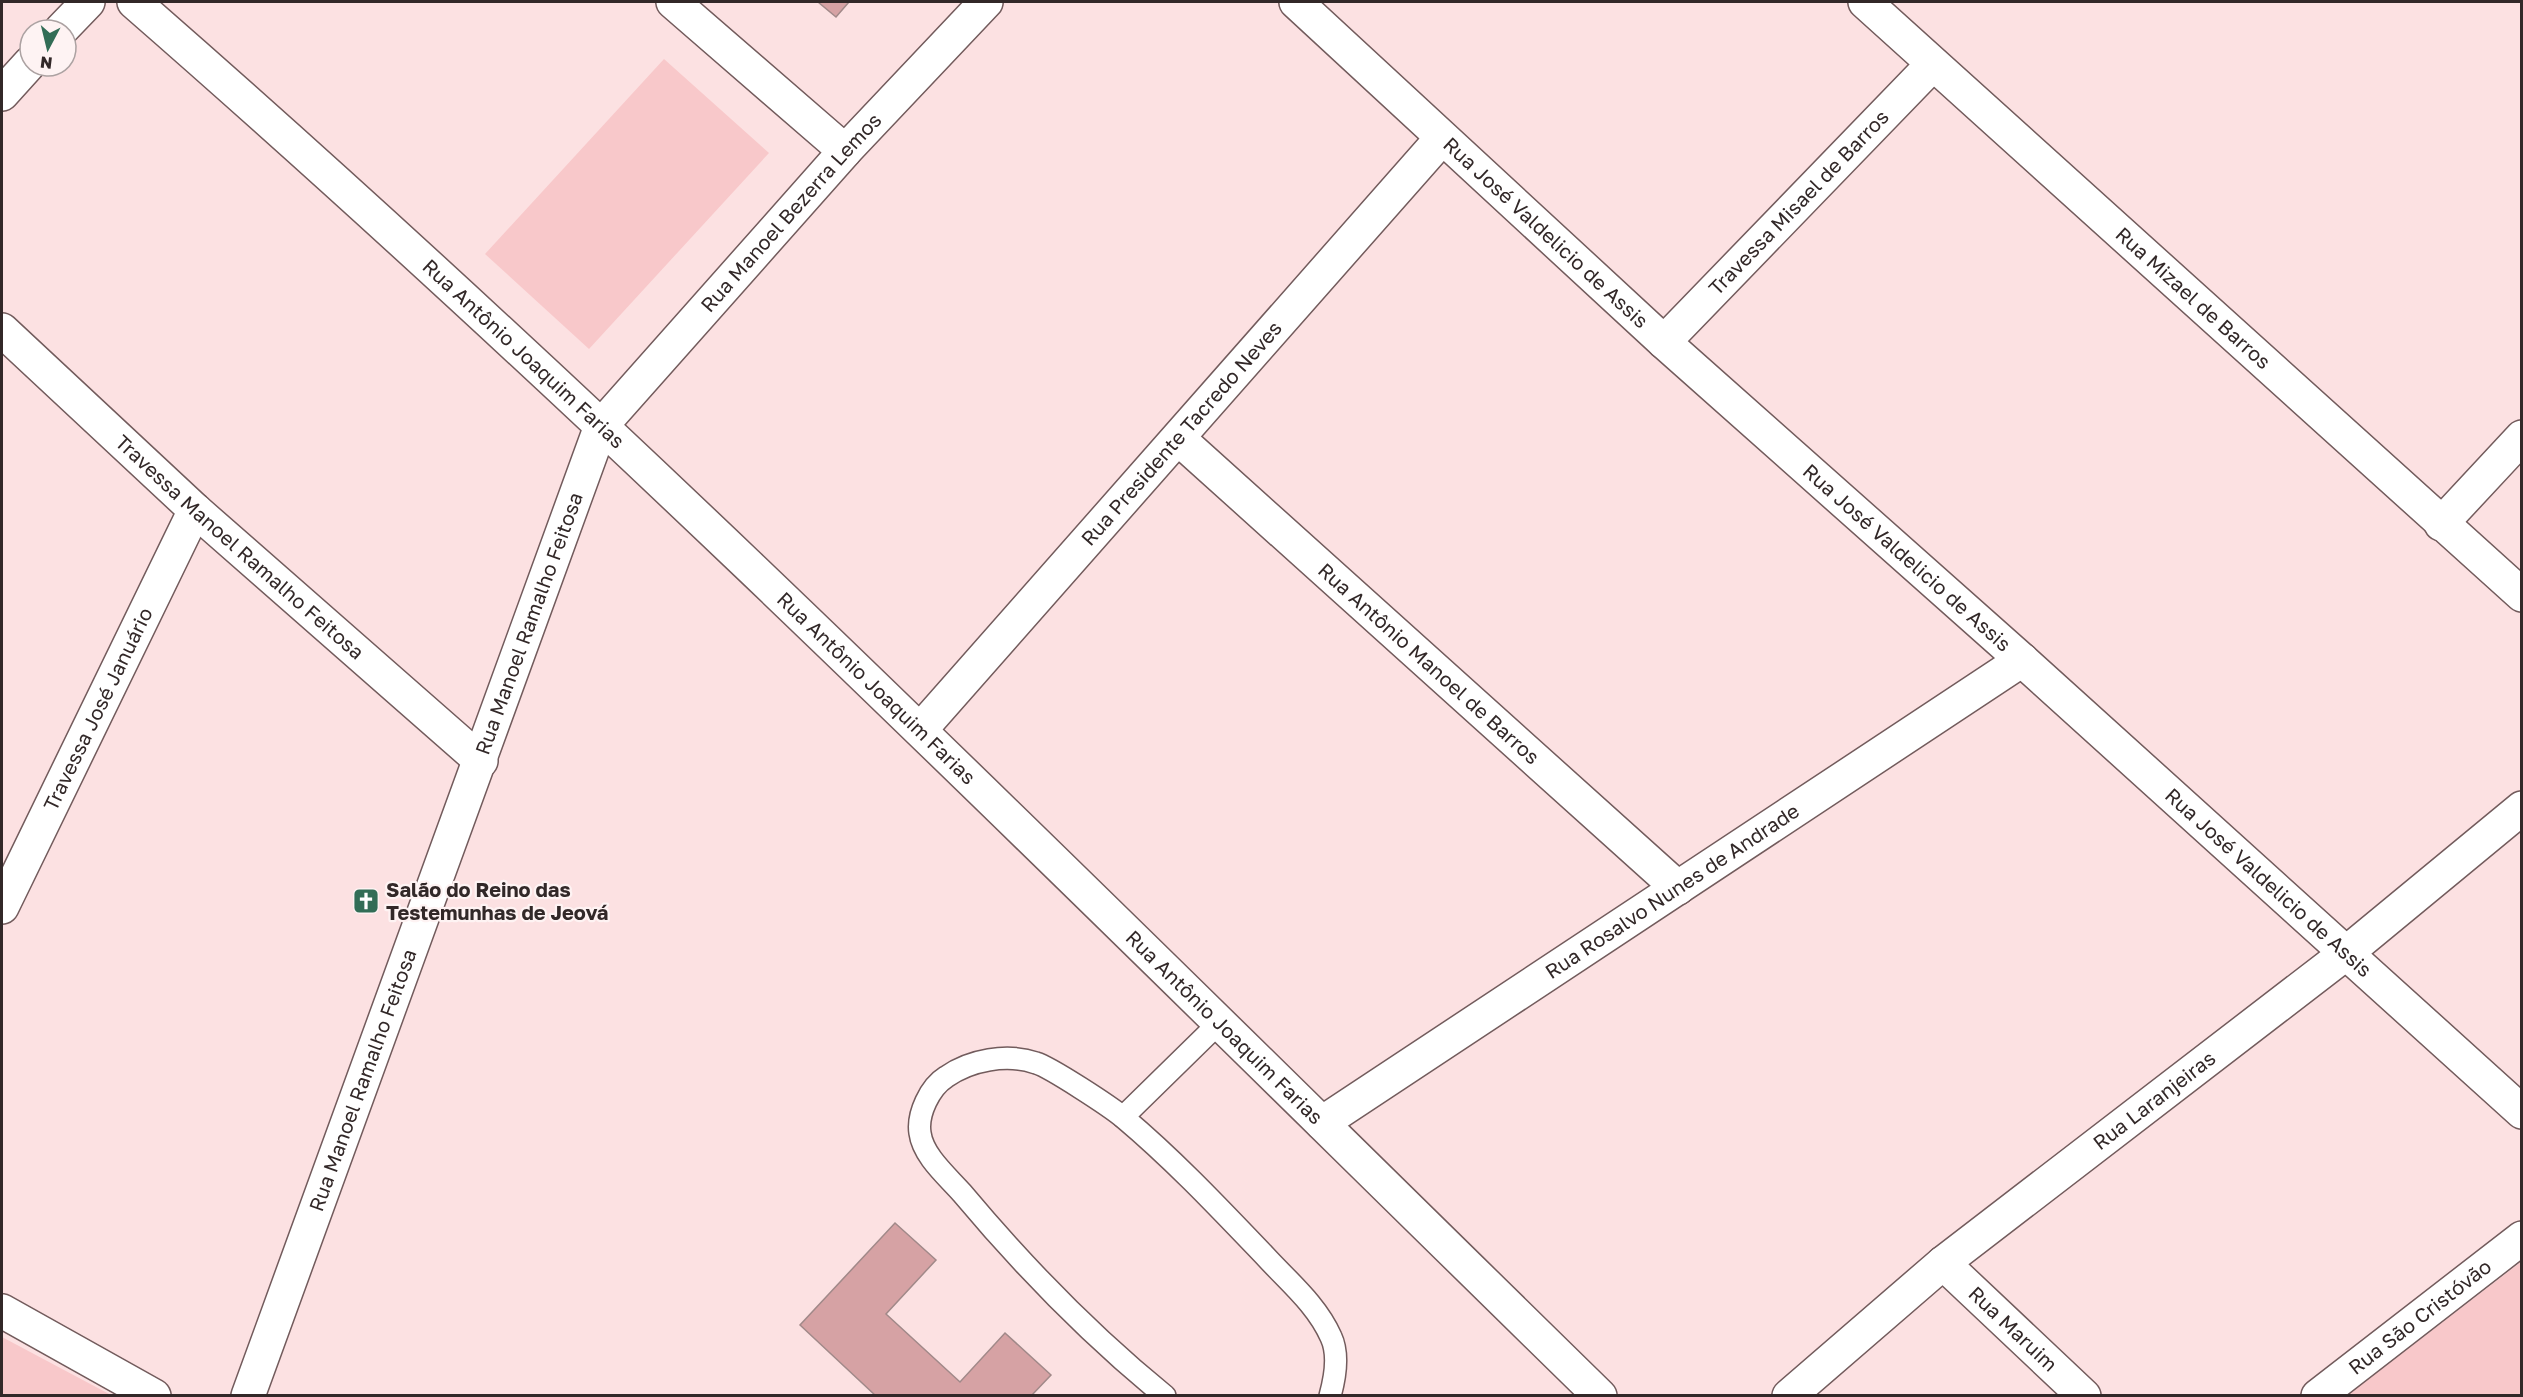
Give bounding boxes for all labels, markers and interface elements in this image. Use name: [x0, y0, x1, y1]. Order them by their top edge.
north arrow: [18, 18, 78, 78]
text: N: [39, 52, 53, 74]
street label: Travessa Misael de Barros: [1703, 104, 1893, 299]
street label: Rua Manoel Bezerra Lemos: [695, 107, 886, 316]
street label: Rua José Valdelicio de Assis: [1439, 132, 1654, 332]
street label: Rua Mizael de Barros: [2111, 221, 2276, 373]
street label: Rua Antônio Joaquim Farias: [418, 254, 630, 453]
street label: Rua Presidente Tacredo Neves: [1075, 316, 1286, 550]
street label: Travessa Manoel Ramalho Feitosa: [111, 429, 369, 664]
street label: Rua José Valdelicio de Assis: [1799, 458, 2017, 656]
street label: Rua Manoel Ramalho Feitosa: [469, 489, 587, 758]
street label: Rua Antônio Manoel de Barros: [1314, 557, 1545, 769]
street label: Rua Antônio Joaquim Farias: [773, 586, 981, 789]
street label: Travessa José Januário: [38, 603, 157, 814]
street label: Rua José Valdelicio de Assis: [2161, 783, 2377, 981]
street label: Rua Rosalvo Nunes de Andrade: [1540, 798, 1803, 983]
place label: Salão do Reino das Testemunhas de Jeová: [386, 877, 608, 924]
church icon: Salão do Reino das Testemunhas de Jeová: [351, 886, 381, 916]
street label: Rua Antônio Joaquim Farias: [1121, 925, 1329, 1129]
street label: Rua Manoel Ramalho Feitosa: [303, 945, 421, 1214]
street label: Rua Laranjeiras: [2088, 1045, 2220, 1154]
street label: Rua São Cristóvão: [2343, 1253, 2495, 1379]
street label: Rua Maruim: [1964, 1281, 2063, 1376]

